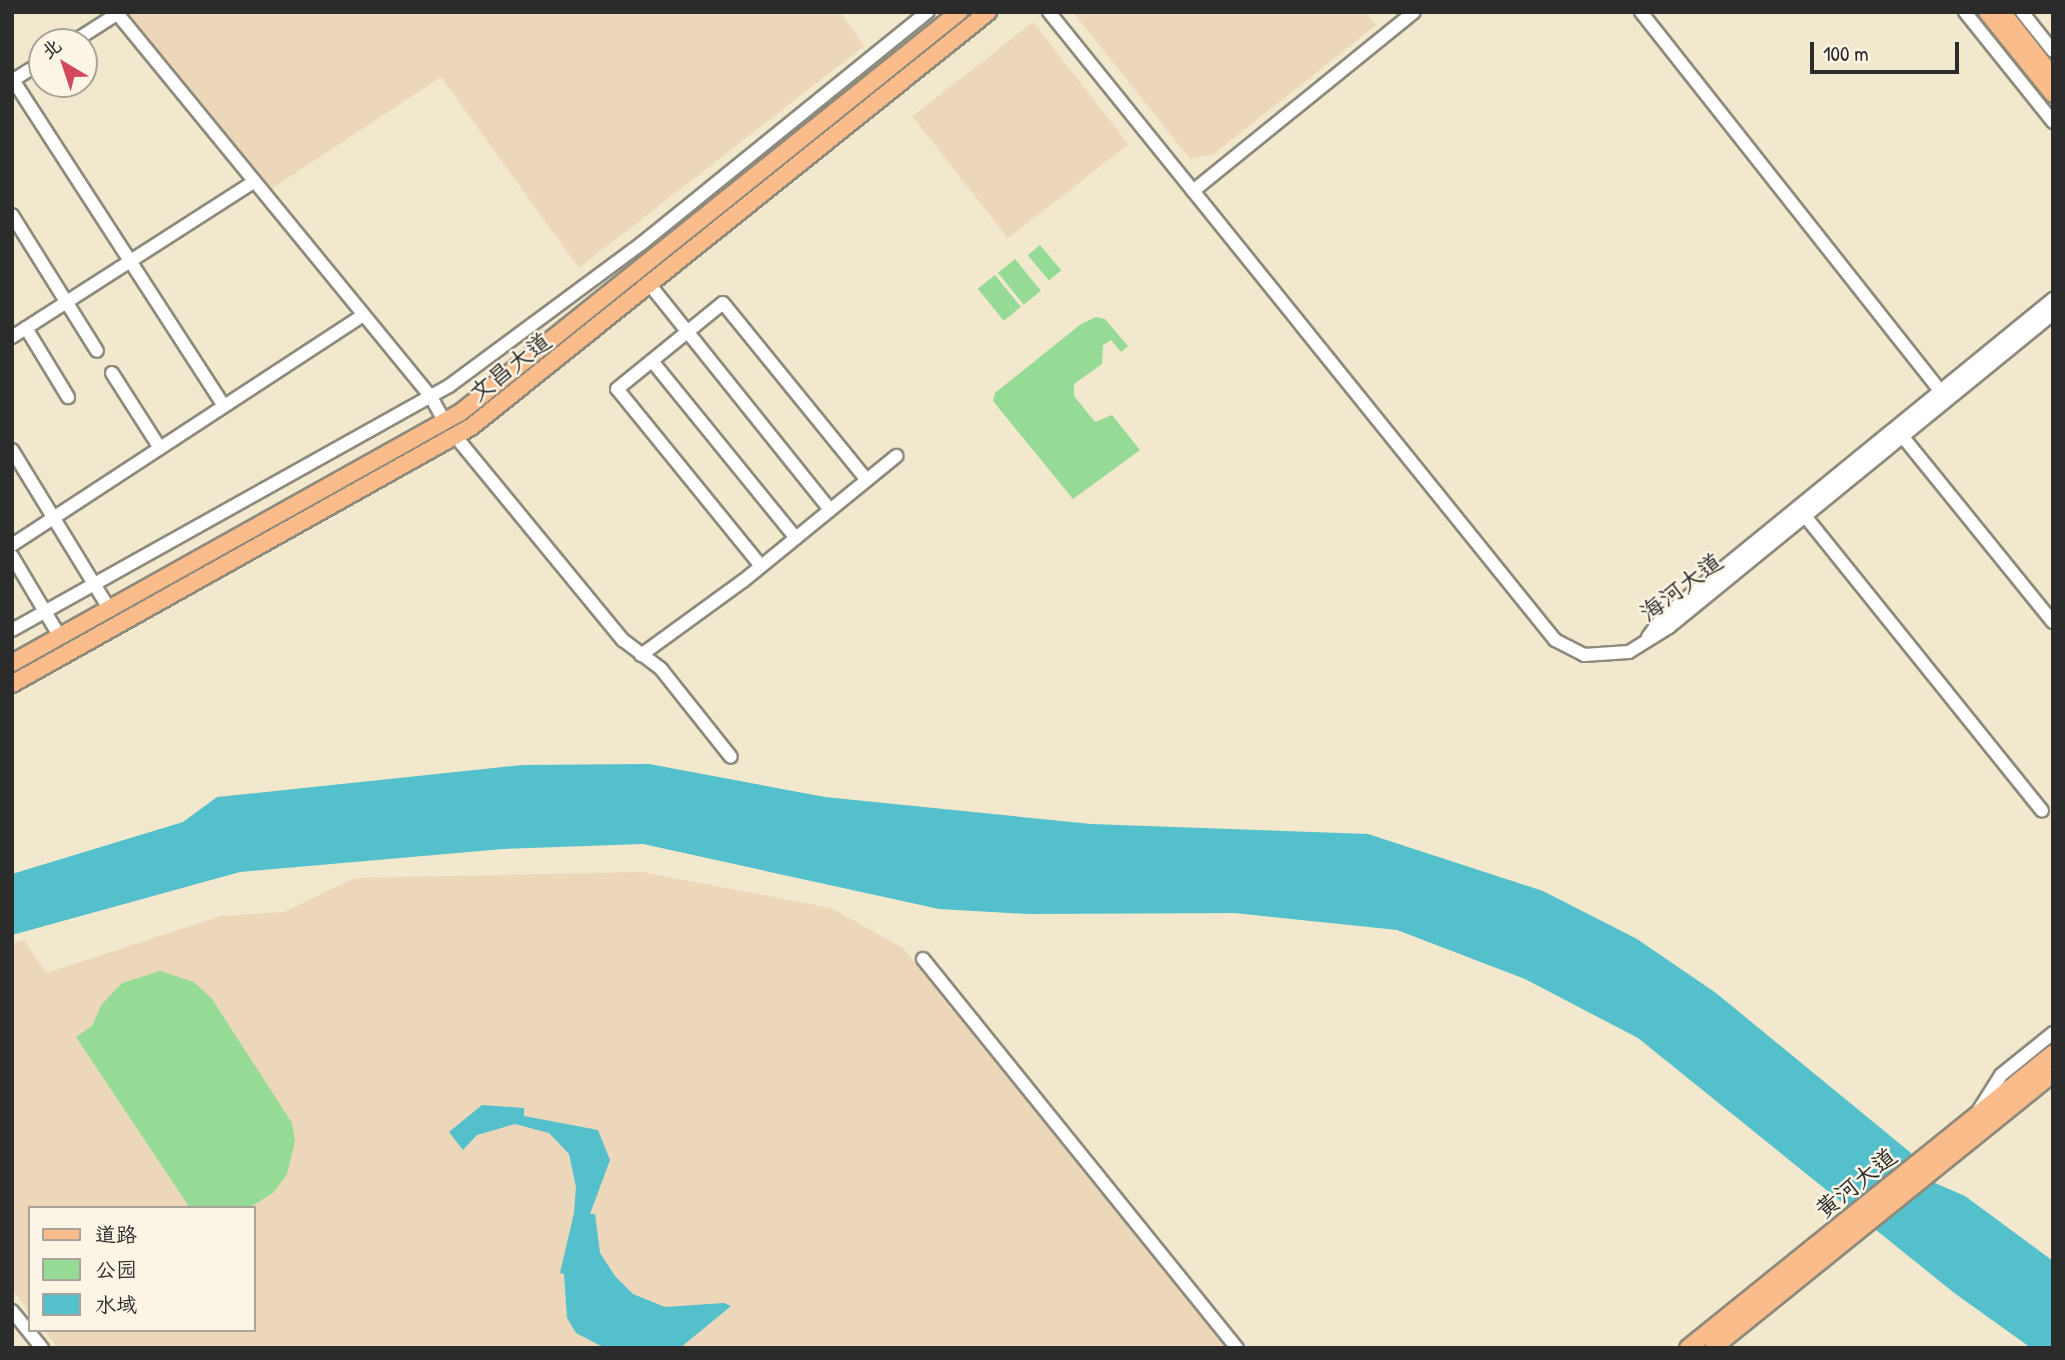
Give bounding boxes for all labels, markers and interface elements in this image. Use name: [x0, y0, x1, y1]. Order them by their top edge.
north arrow: [28, 28, 98, 98]
scale bar: [1813, 28, 1962, 72]
text: 北: [35, 32, 67, 64]
text: 100 m: [1823, 39, 1869, 68]
street label: 文昌大道: [463, 326, 557, 408]
street label: 海河大道: [1634, 547, 1728, 627]
street label: 黄河大道: [1810, 1142, 1902, 1224]
legend: [28, 1206, 256, 1332]
text: 道路: [95, 1220, 137, 1249]
text: 公园: [95, 1255, 137, 1284]
text: 水域: [95, 1290, 137, 1319]

